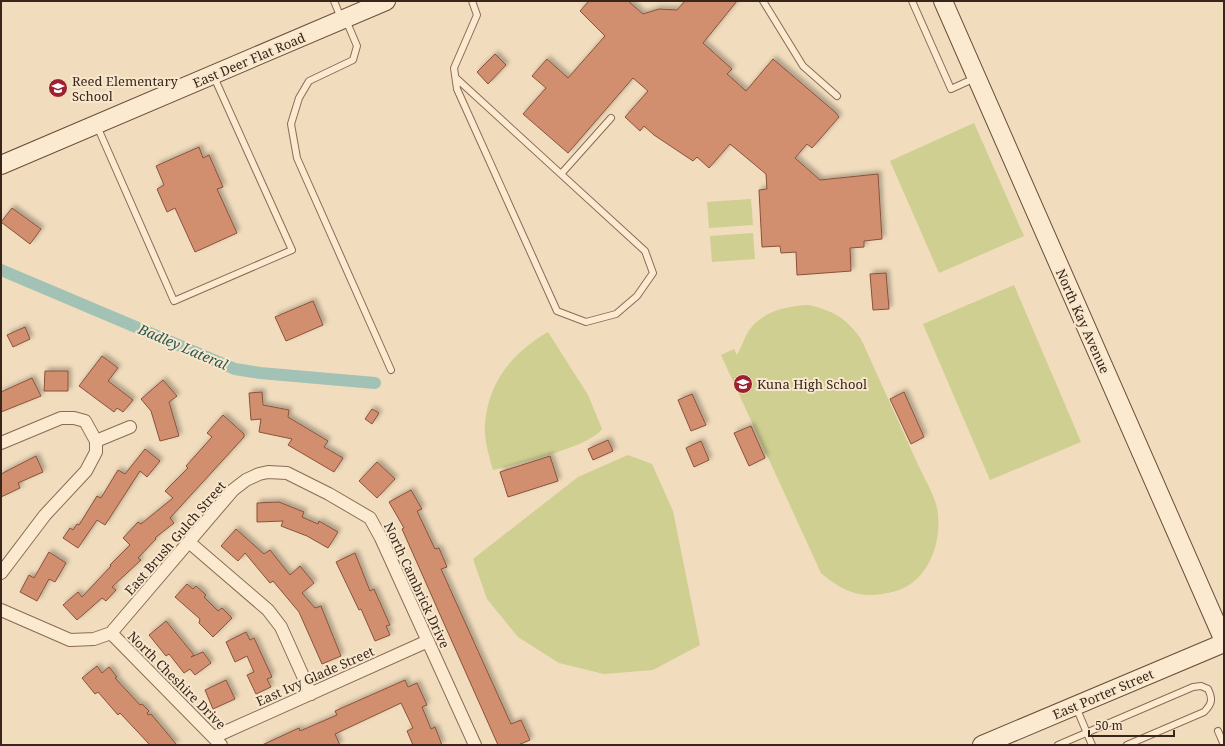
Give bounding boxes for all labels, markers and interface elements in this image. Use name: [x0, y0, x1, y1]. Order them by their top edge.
street label: East Deer Flat Road: [190, 28, 308, 92]
place label: Reed Elementary School: [72, 72, 179, 105]
school or university icon: Reed Elementary School: [47, 77, 69, 99]
street label: North Kay Avenue: [1052, 266, 1114, 376]
water label: Badley Lateral: [135, 319, 231, 374]
school or university icon: Kuna High School: [732, 373, 754, 395]
place label: Kuna High School: [757, 375, 867, 393]
street label: East Brush Gulch Street: [120, 477, 230, 599]
street label: North Cambrick Drive: [380, 519, 454, 651]
street label: North Cheshire Drive: [124, 627, 230, 733]
street label: East Ivy Glade Street: [253, 642, 377, 710]
street label: East Porter Street: [1050, 664, 1157, 723]
scale bar: [1089, 712, 1174, 738]
text: 50 m: [1095, 717, 1123, 734]

